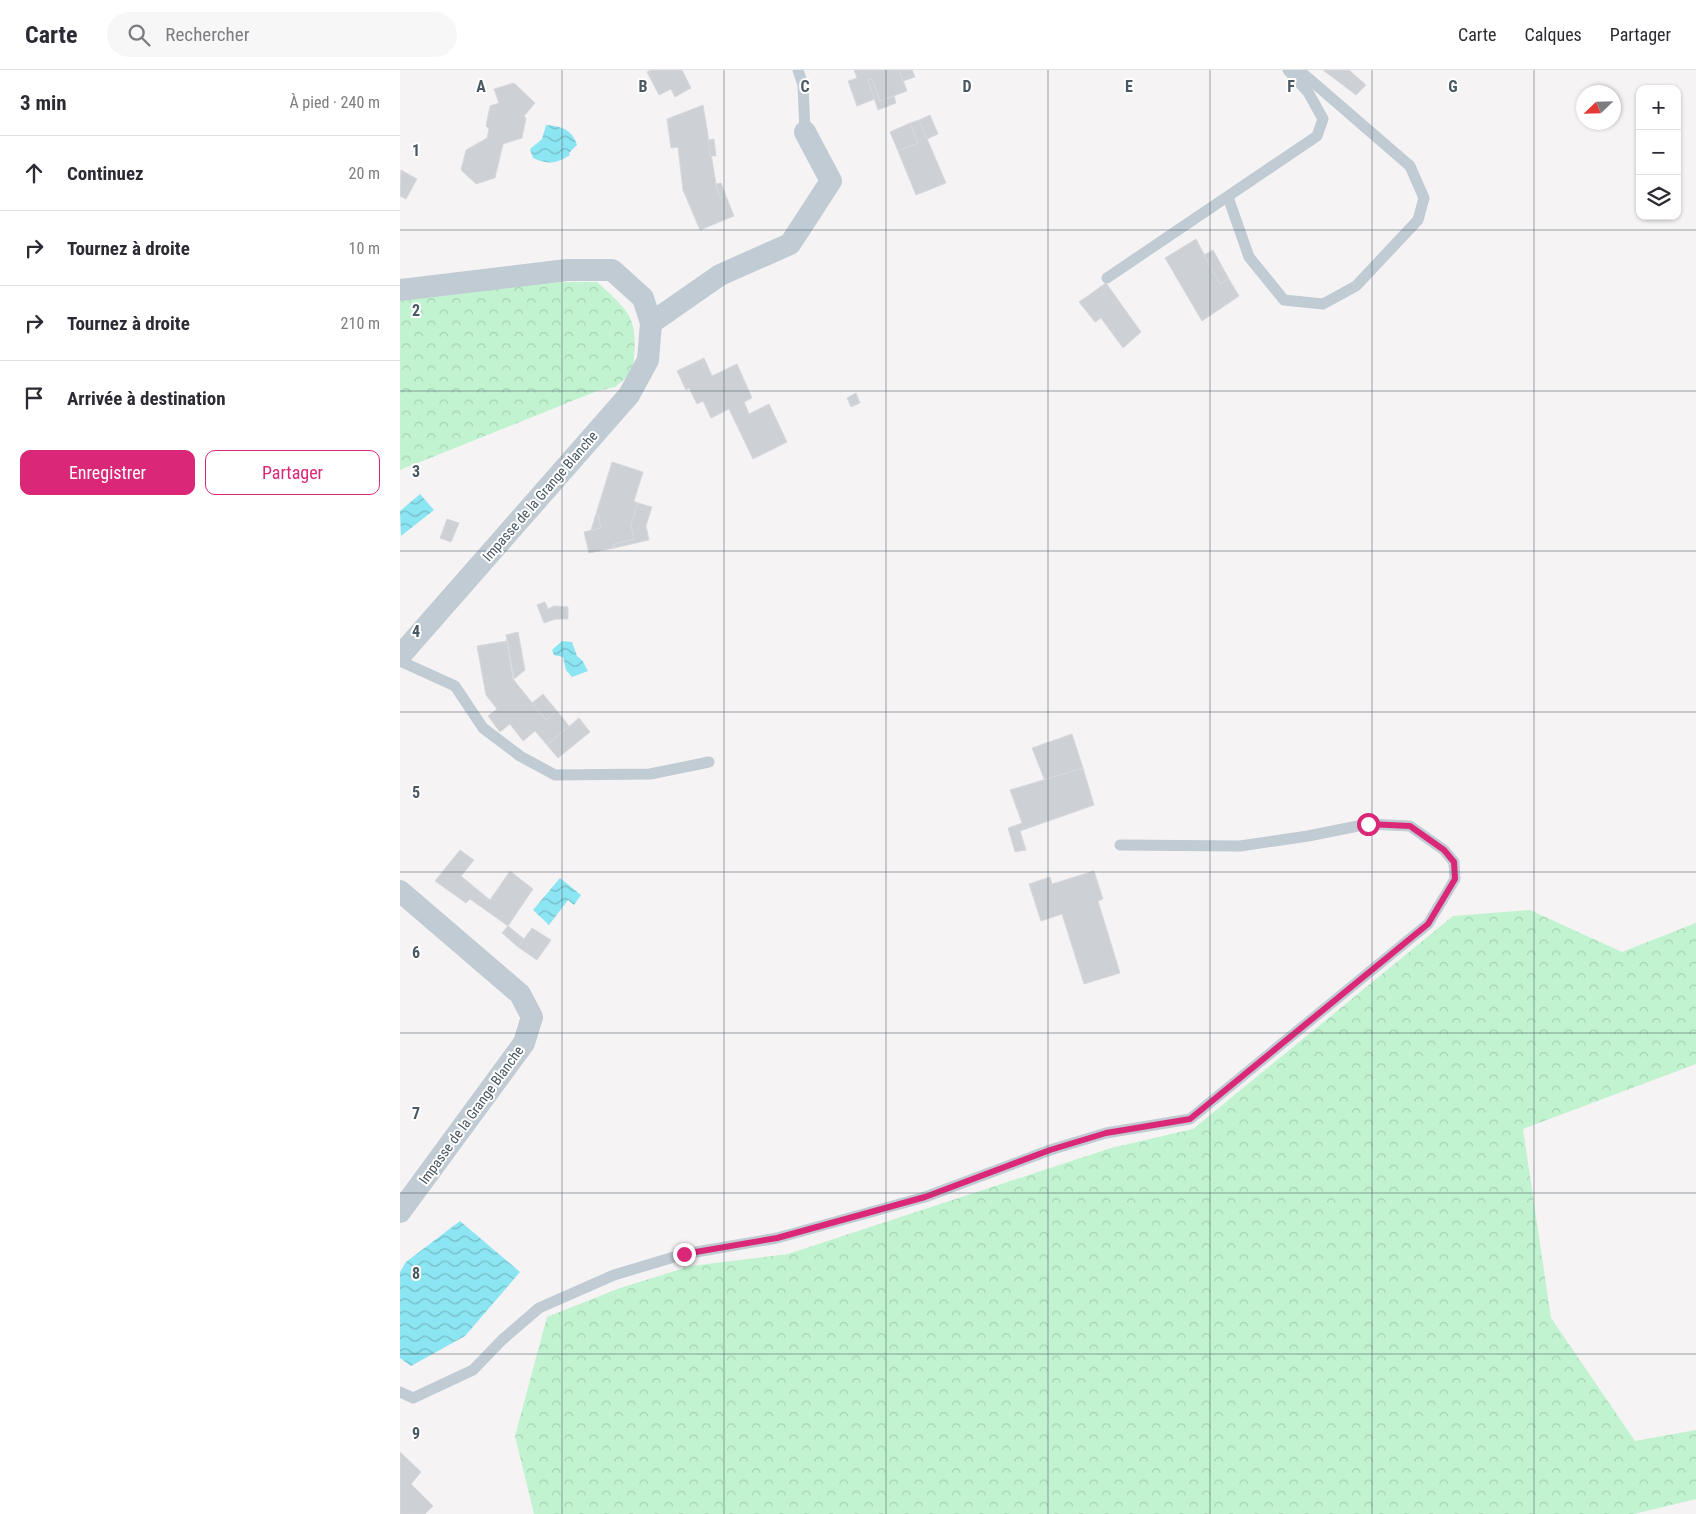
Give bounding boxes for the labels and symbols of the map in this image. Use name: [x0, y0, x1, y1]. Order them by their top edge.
text: A: [476, 77, 486, 96]
text: B: [639, 77, 648, 96]
text: C: [800, 77, 810, 96]
text: D: [962, 77, 972, 96]
text: E: [1125, 77, 1133, 96]
text: F: [1287, 77, 1295, 96]
text: G: [1448, 77, 1458, 96]
north arrow: [1576, 85, 1621, 130]
text: 1: [412, 141, 420, 160]
text: 2: [412, 301, 420, 320]
street label: Impasse de la Grange Blanche: [479, 428, 601, 564]
text: 3: [412, 462, 420, 481]
text: 4: [412, 622, 420, 641]
text: 5: [412, 783, 420, 802]
route start: [1357, 813, 1380, 836]
text: 6: [412, 943, 420, 962]
street label: Impasse de la Grange Blanche: [416, 1043, 527, 1187]
text: 7: [412, 1104, 420, 1123]
route end: [673, 1243, 696, 1266]
text: 8: [412, 1264, 420, 1283]
text: 9: [412, 1424, 420, 1443]

